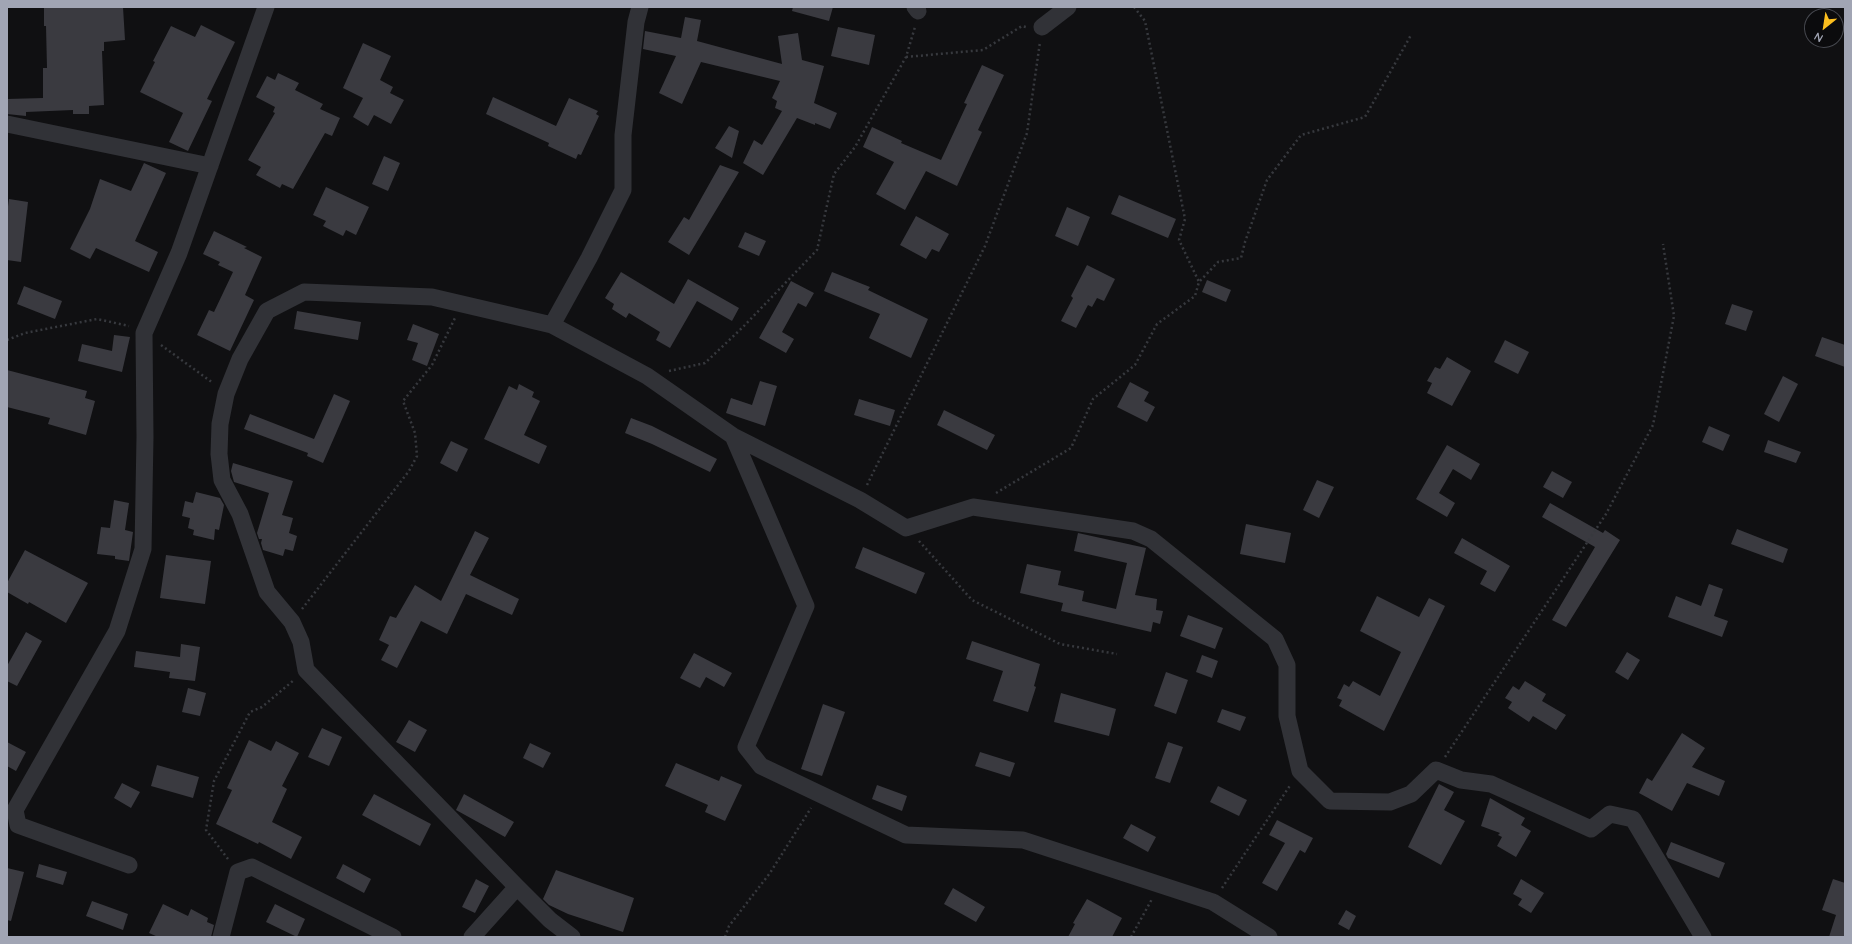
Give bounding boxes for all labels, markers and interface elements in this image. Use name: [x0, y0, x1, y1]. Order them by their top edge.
north arrow: [1804, 8, 1844, 48]
text: N: [1811, 29, 1826, 46]

